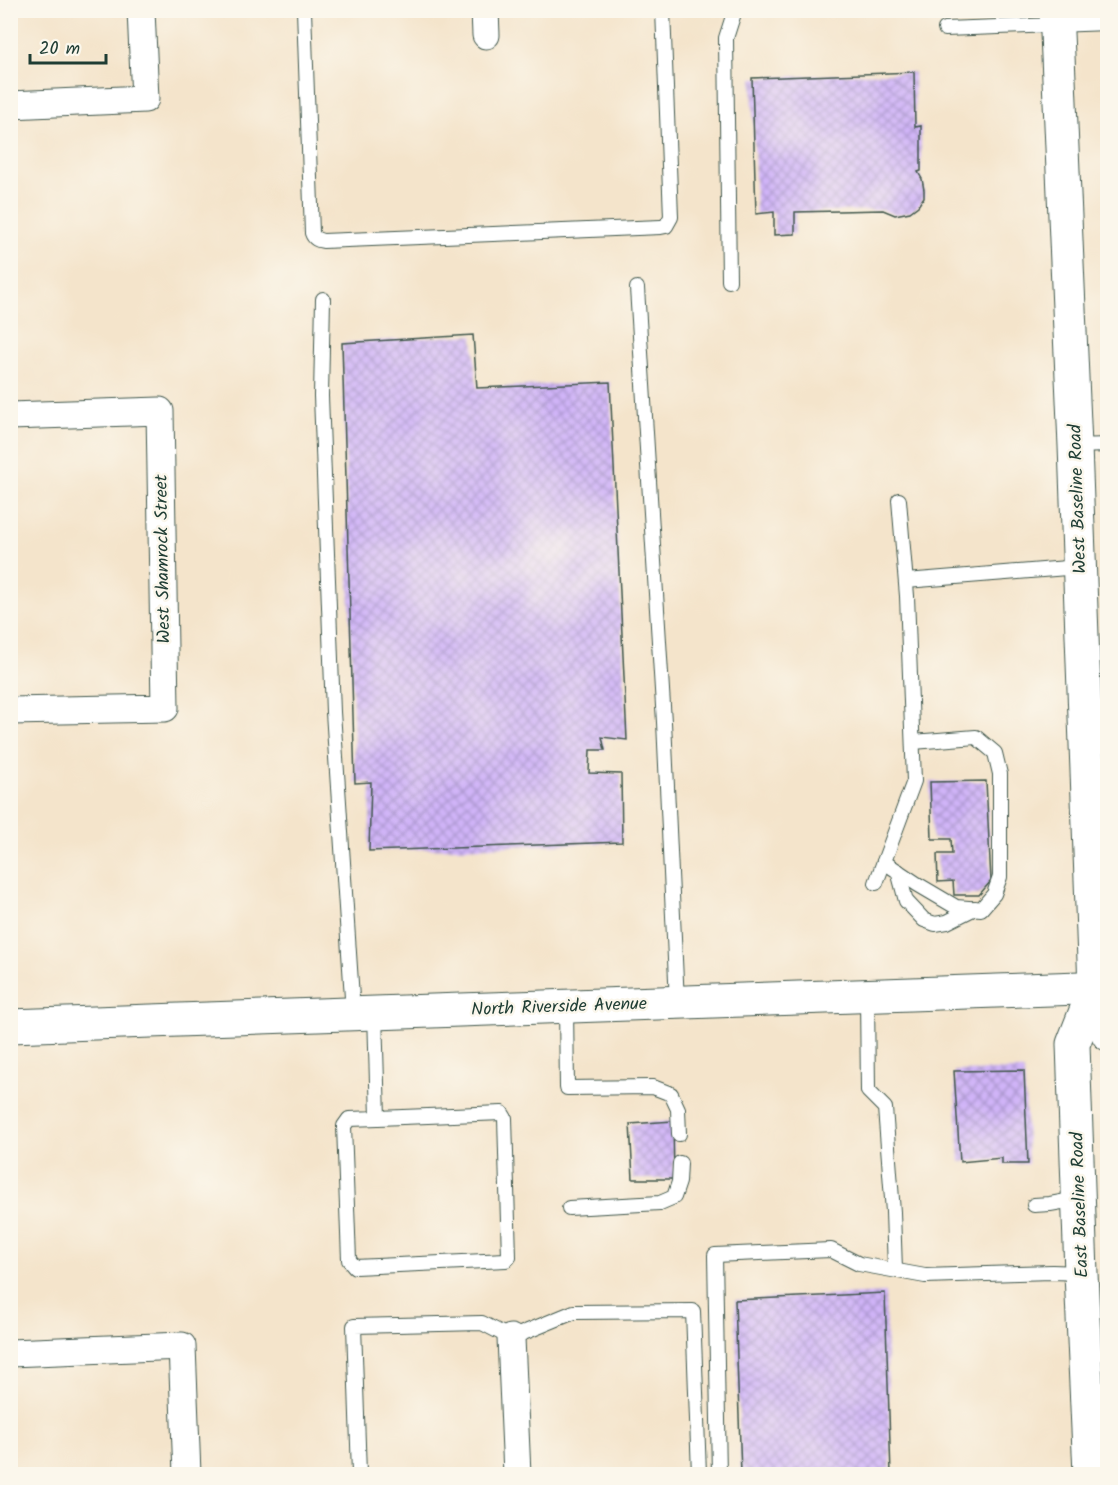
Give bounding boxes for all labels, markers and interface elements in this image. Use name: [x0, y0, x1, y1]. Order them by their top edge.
scale bar: [30, 27, 106, 65]
text: 20 m: [39, 35, 80, 64]
street label: West Baseline Road: [1061, 423, 1096, 574]
street label: West Shamrock Street: [148, 473, 179, 644]
street label: North Riverside Avenue: [471, 990, 647, 1025]
street label: East Baseline Road: [1063, 1130, 1098, 1279]

